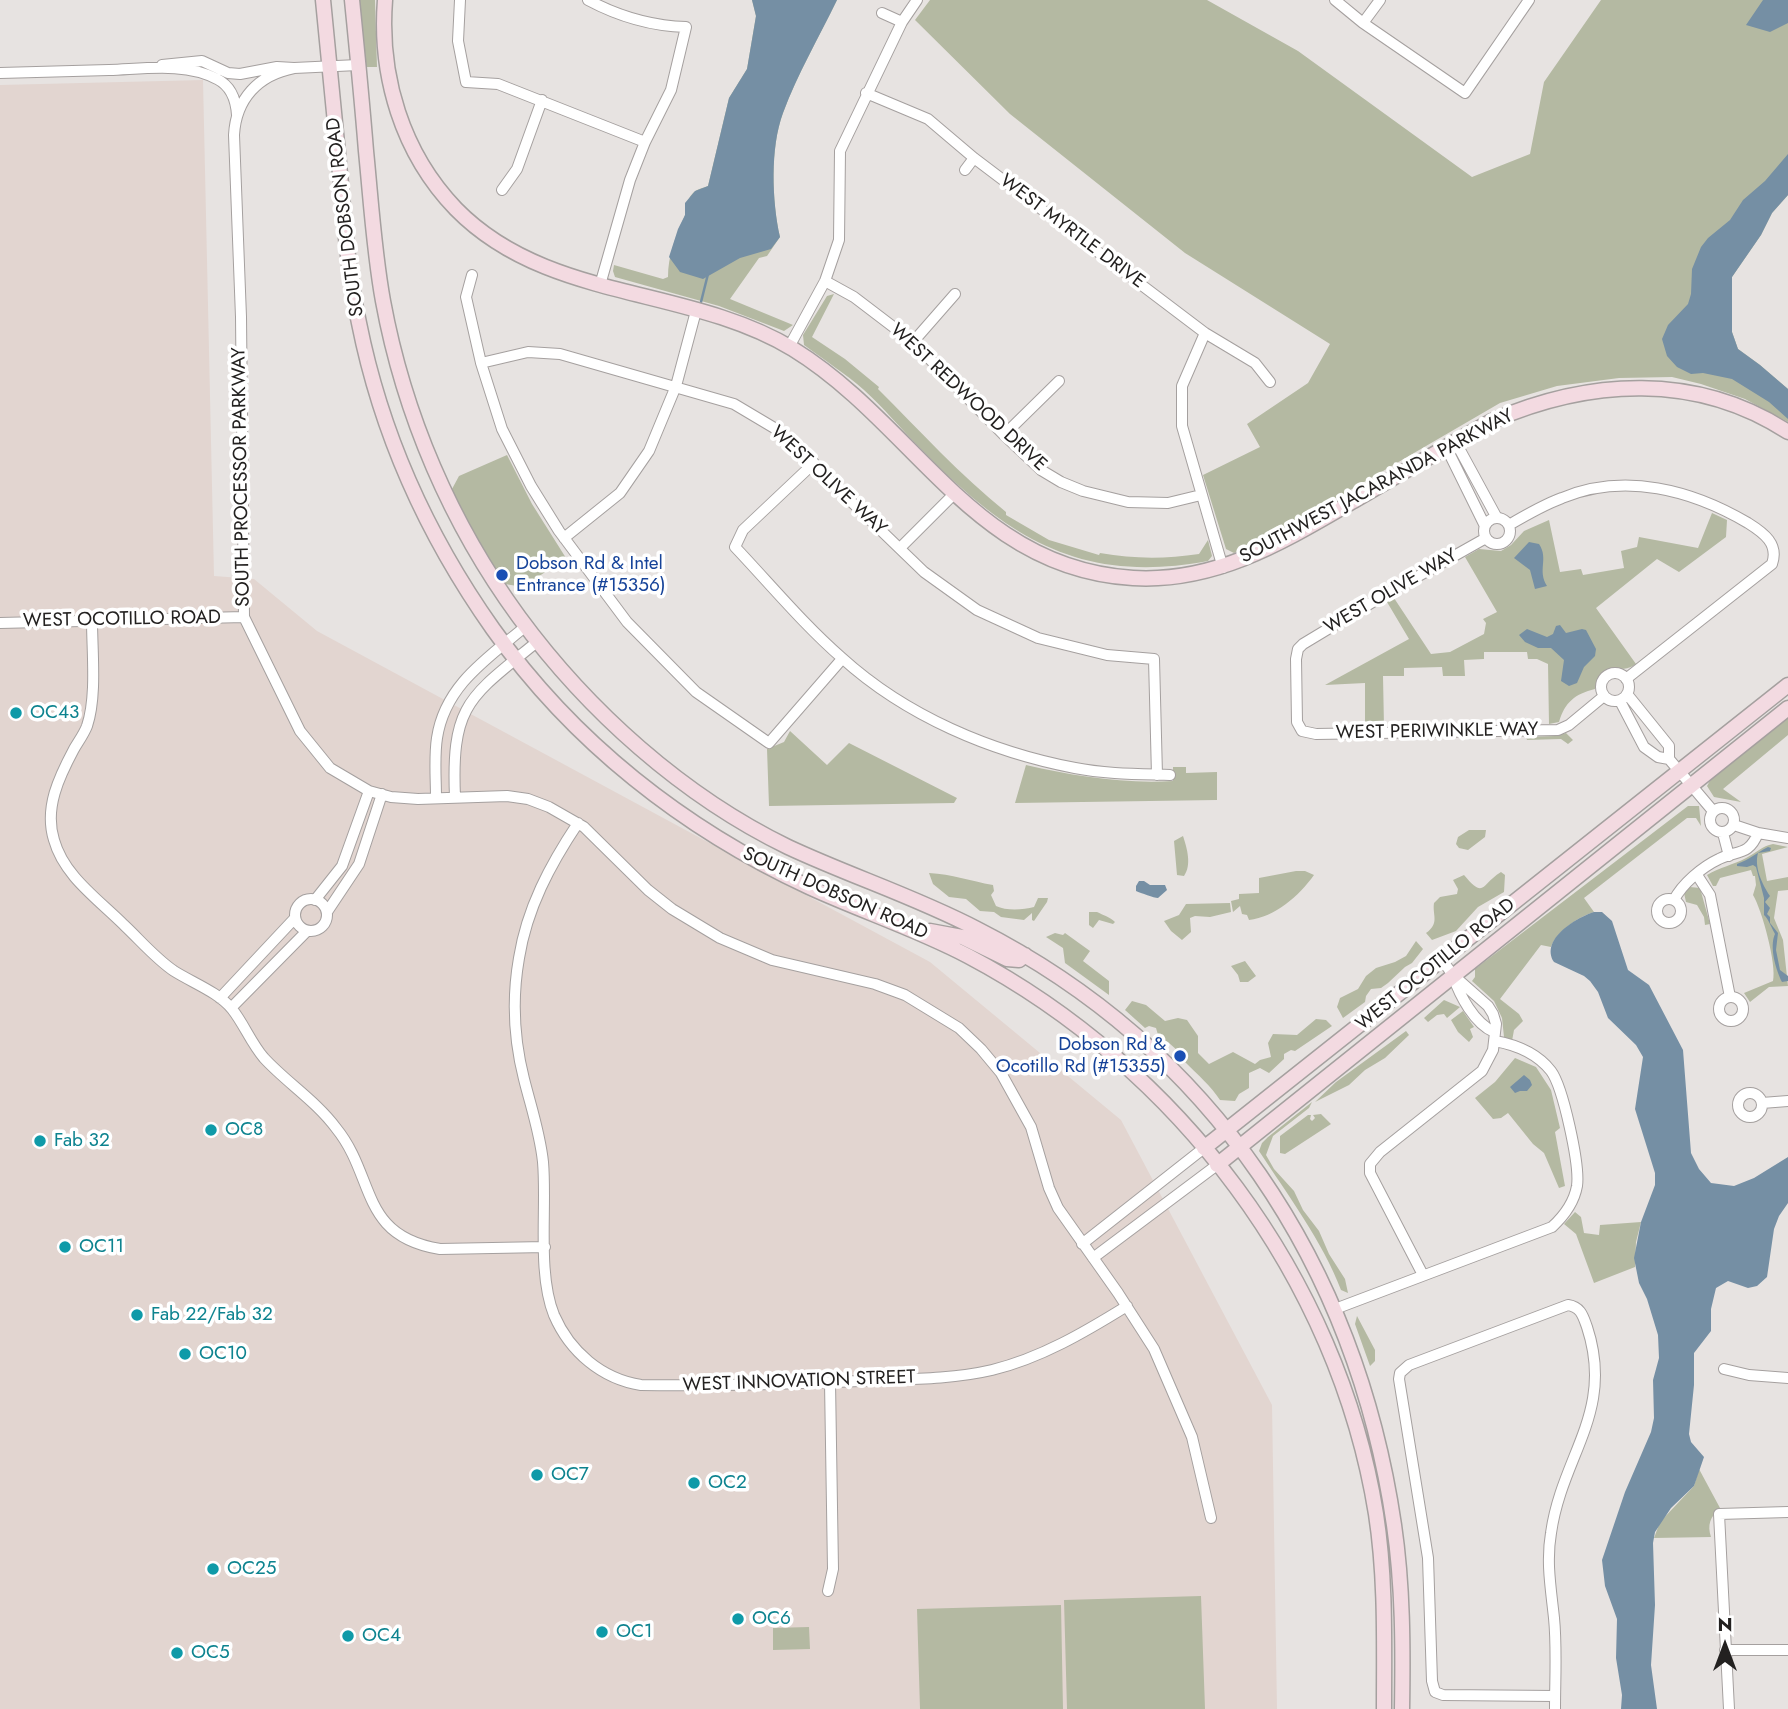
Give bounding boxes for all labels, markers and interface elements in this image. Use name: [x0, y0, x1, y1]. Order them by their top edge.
street label: SOUTH DOBSON ROAD: [322, 116, 370, 318]
street label: WEST MYRTLE DRIVE: [995, 170, 1149, 294]
street label: WEST REDWOOD DRIVE: [885, 319, 1051, 477]
street label: SOUTH PROCESSOR PARKWAY: [228, 347, 256, 607]
street label: SOUTHWEST JACARANDA PARKWAY: [1236, 405, 1518, 569]
street label: WEST OLIVE WAY: [765, 422, 891, 540]
street label: WEST OLIVE WAY: [1320, 545, 1462, 639]
place label: Dobson Rd & Intel Entrance (#15356): [516, 553, 666, 597]
marker: Dobson Rd & Intel Entrance (#15356): [494, 567, 510, 583]
street label: WEST OCOTILLO ROAD: [23, 607, 221, 633]
place label: OC43: [30, 702, 79, 724]
marker: OC43: [8, 705, 24, 721]
street label: WEST PERIWINKLE WAY: [1335, 719, 1539, 745]
street label: SOUTH DOBSON ROAD: [739, 843, 931, 945]
street label: WEST OCOTILLO ROAD: [1352, 894, 1520, 1036]
place label: Dobson Rd & Ocotillo Rd (#15355): [996, 1034, 1166, 1078]
marker: Dobson Rd & Ocotillo Rd (#15355): [1172, 1048, 1188, 1064]
place label: OC8: [225, 1119, 263, 1141]
marker: OC8: [203, 1122, 219, 1138]
place label: Fab 32: [54, 1130, 110, 1152]
marker: Fab 32: [32, 1133, 48, 1149]
place label: OC11: [79, 1236, 124, 1258]
marker: OC11: [57, 1239, 73, 1255]
place label: Fab 22/Fab 32: [151, 1304, 273, 1326]
marker: Fab 22/Fab 32: [129, 1307, 145, 1323]
place label: OC10: [199, 1343, 247, 1365]
marker: OC10: [177, 1346, 193, 1362]
street label: WEST INNOVATION STREET: [682, 1367, 916, 1397]
place label: OC7: [551, 1464, 589, 1486]
marker: OC7: [529, 1467, 545, 1483]
place label: OC2: [708, 1472, 747, 1494]
marker: OC2: [686, 1475, 702, 1491]
place label: OC25: [227, 1558, 277, 1580]
marker: OC25: [205, 1561, 221, 1577]
place label: OC6: [752, 1608, 791, 1630]
marker: OC6: [730, 1611, 746, 1627]
north arrow: [1690, 1611, 1760, 1681]
text: N: [1717, 1611, 1733, 1638]
place label: OC1: [616, 1621, 653, 1643]
marker: OC1: [594, 1624, 610, 1640]
place label: OC4: [362, 1625, 401, 1647]
marker: OC4: [340, 1628, 356, 1644]
place label: OC5: [191, 1642, 230, 1664]
marker: OC5: [169, 1645, 185, 1661]

